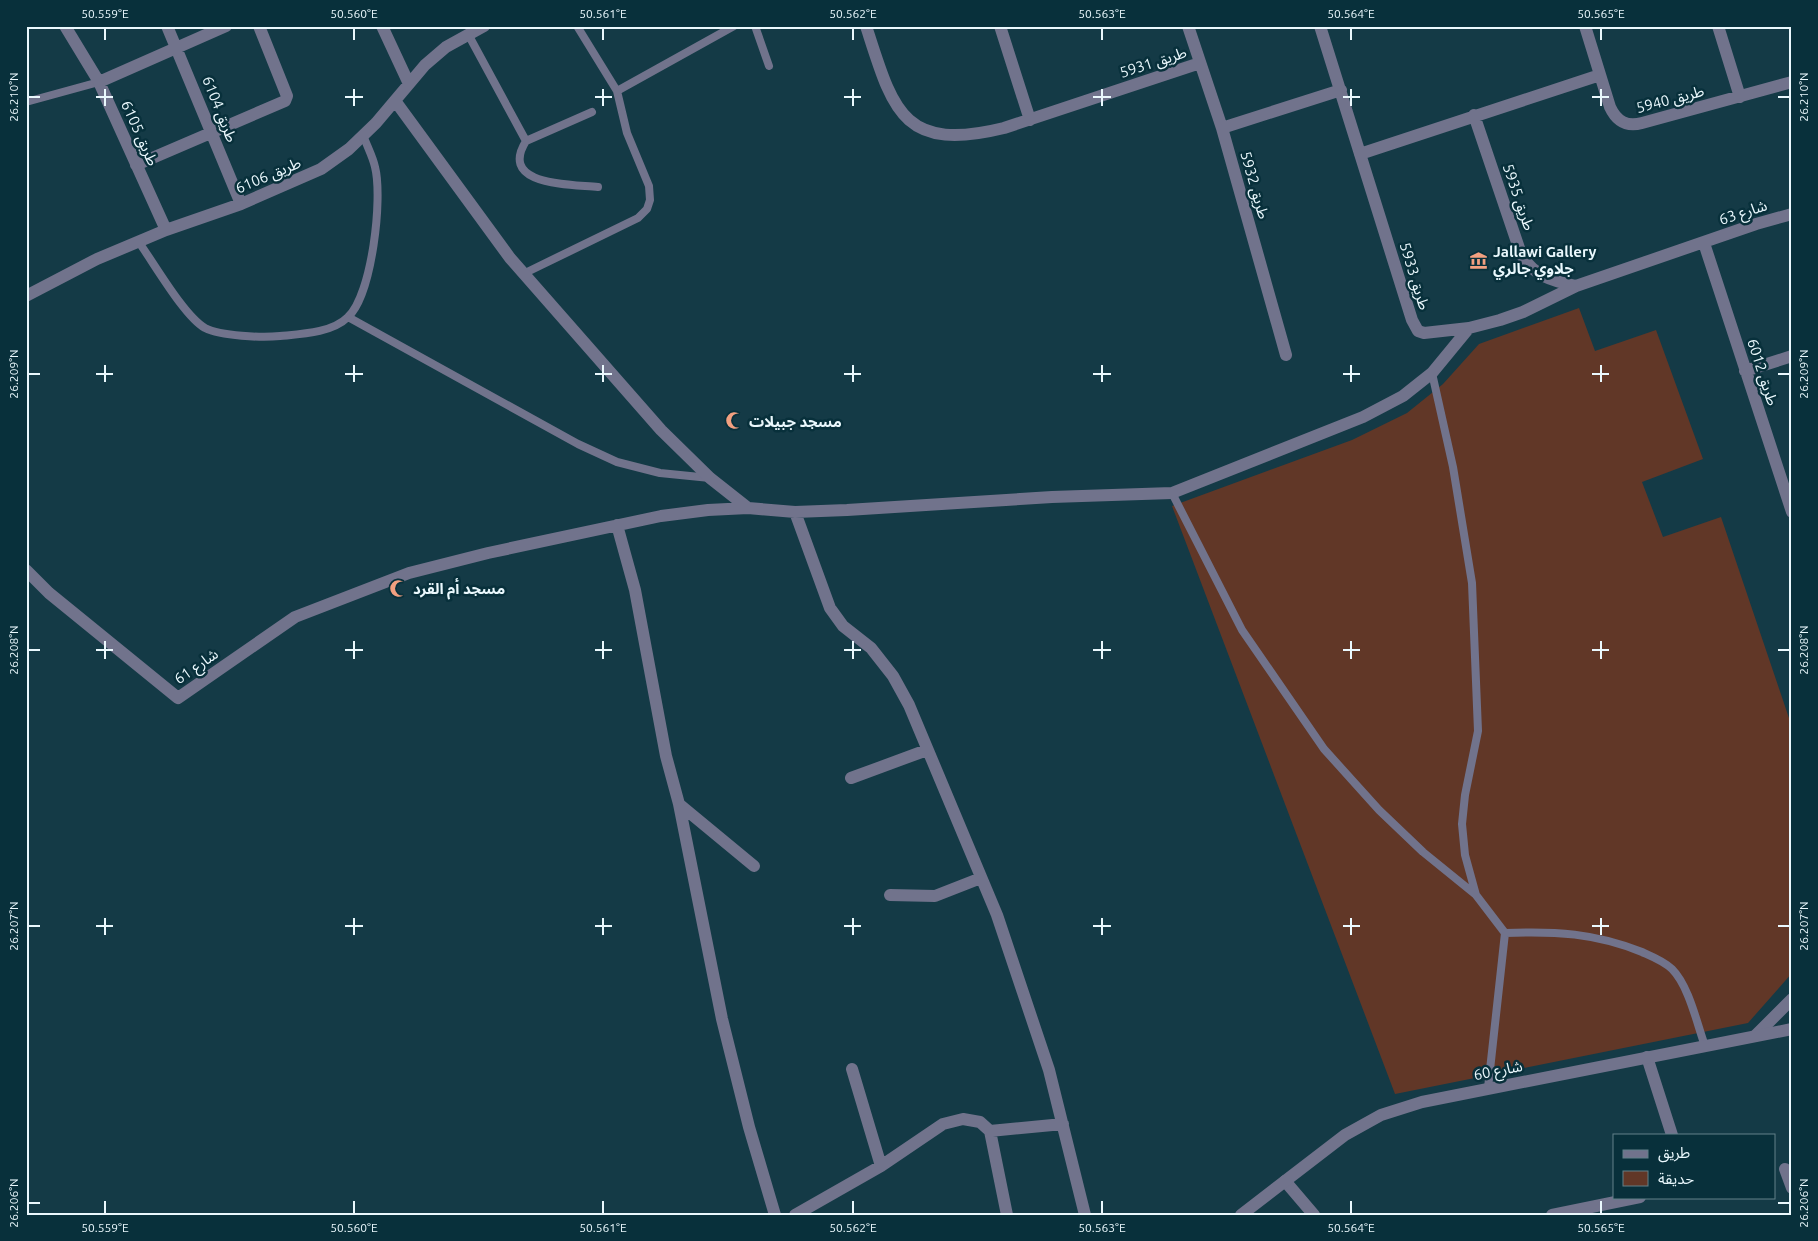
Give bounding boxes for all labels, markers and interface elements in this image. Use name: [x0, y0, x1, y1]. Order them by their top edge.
text: 50.559°E: [81, 7, 129, 20]
text: 50.560°E: [330, 7, 378, 20]
text: 50.561°E: [579, 7, 627, 20]
text: 50.562°E: [829, 7, 877, 20]
text: 50.563°E: [1078, 7, 1126, 20]
text: 50.564°E: [1327, 7, 1375, 20]
text: 50.565°E: [1577, 7, 1625, 20]
street label: طريق 5931: [1117, 43, 1189, 83]
text: 26.210°N: [7, 72, 20, 122]
text: 26.210°N: [1797, 72, 1810, 122]
street label: طريق 6104: [197, 74, 241, 145]
street label: طريق 5940: [1634, 82, 1706, 118]
street label: طريق 6105: [116, 98, 162, 169]
street label: طريق 5932: [1235, 149, 1273, 221]
street label: طريق 6106: [233, 154, 304, 198]
street label: طريق 5935: [1498, 161, 1538, 233]
street label: شارع 63: [1717, 196, 1771, 232]
street label: طريق 5933: [1395, 240, 1433, 312]
place label: Jallawi Gallery جلاوي جالري: [1493, 243, 1597, 280]
museum icon: Jallawi Gallery جلاوي جالري: [1469, 250, 1489, 270]
street label: طريق 6012: [1742, 336, 1782, 408]
text: 26.209°N: [7, 349, 20, 399]
text: 26.209°N: [1797, 349, 1810, 399]
mosque icon: مسجد جبيلات: [725, 411, 745, 431]
place label: مسجد جبيلات: [749, 413, 842, 430]
mosque icon: مسجد أم القرد: [389, 578, 409, 598]
place label: مسجد أم القرد: [413, 578, 505, 600]
text: 26.208°N: [7, 625, 20, 675]
text: 26.208°N: [1797, 625, 1810, 675]
street label: شارع 61: [171, 645, 224, 690]
text: 26.207°N: [7, 901, 20, 951]
text: 26.207°N: [1797, 901, 1810, 951]
street label: شارع 60: [1472, 1057, 1525, 1087]
legend: [1613, 1134, 1776, 1198]
text: طريق: [1658, 1144, 1690, 1163]
text: حديقة: [1658, 1170, 1694, 1187]
text: 26.206°N: [7, 1178, 20, 1228]
text: 26.206°N: [1797, 1178, 1810, 1228]
text: 50.559°E: [81, 1221, 129, 1234]
text: 50.560°E: [330, 1221, 378, 1234]
text: 50.561°E: [579, 1221, 627, 1234]
text: 50.562°E: [829, 1221, 877, 1234]
text: 50.563°E: [1078, 1221, 1126, 1234]
text: 50.564°E: [1327, 1221, 1375, 1234]
text: 50.565°E: [1577, 1221, 1625, 1234]

